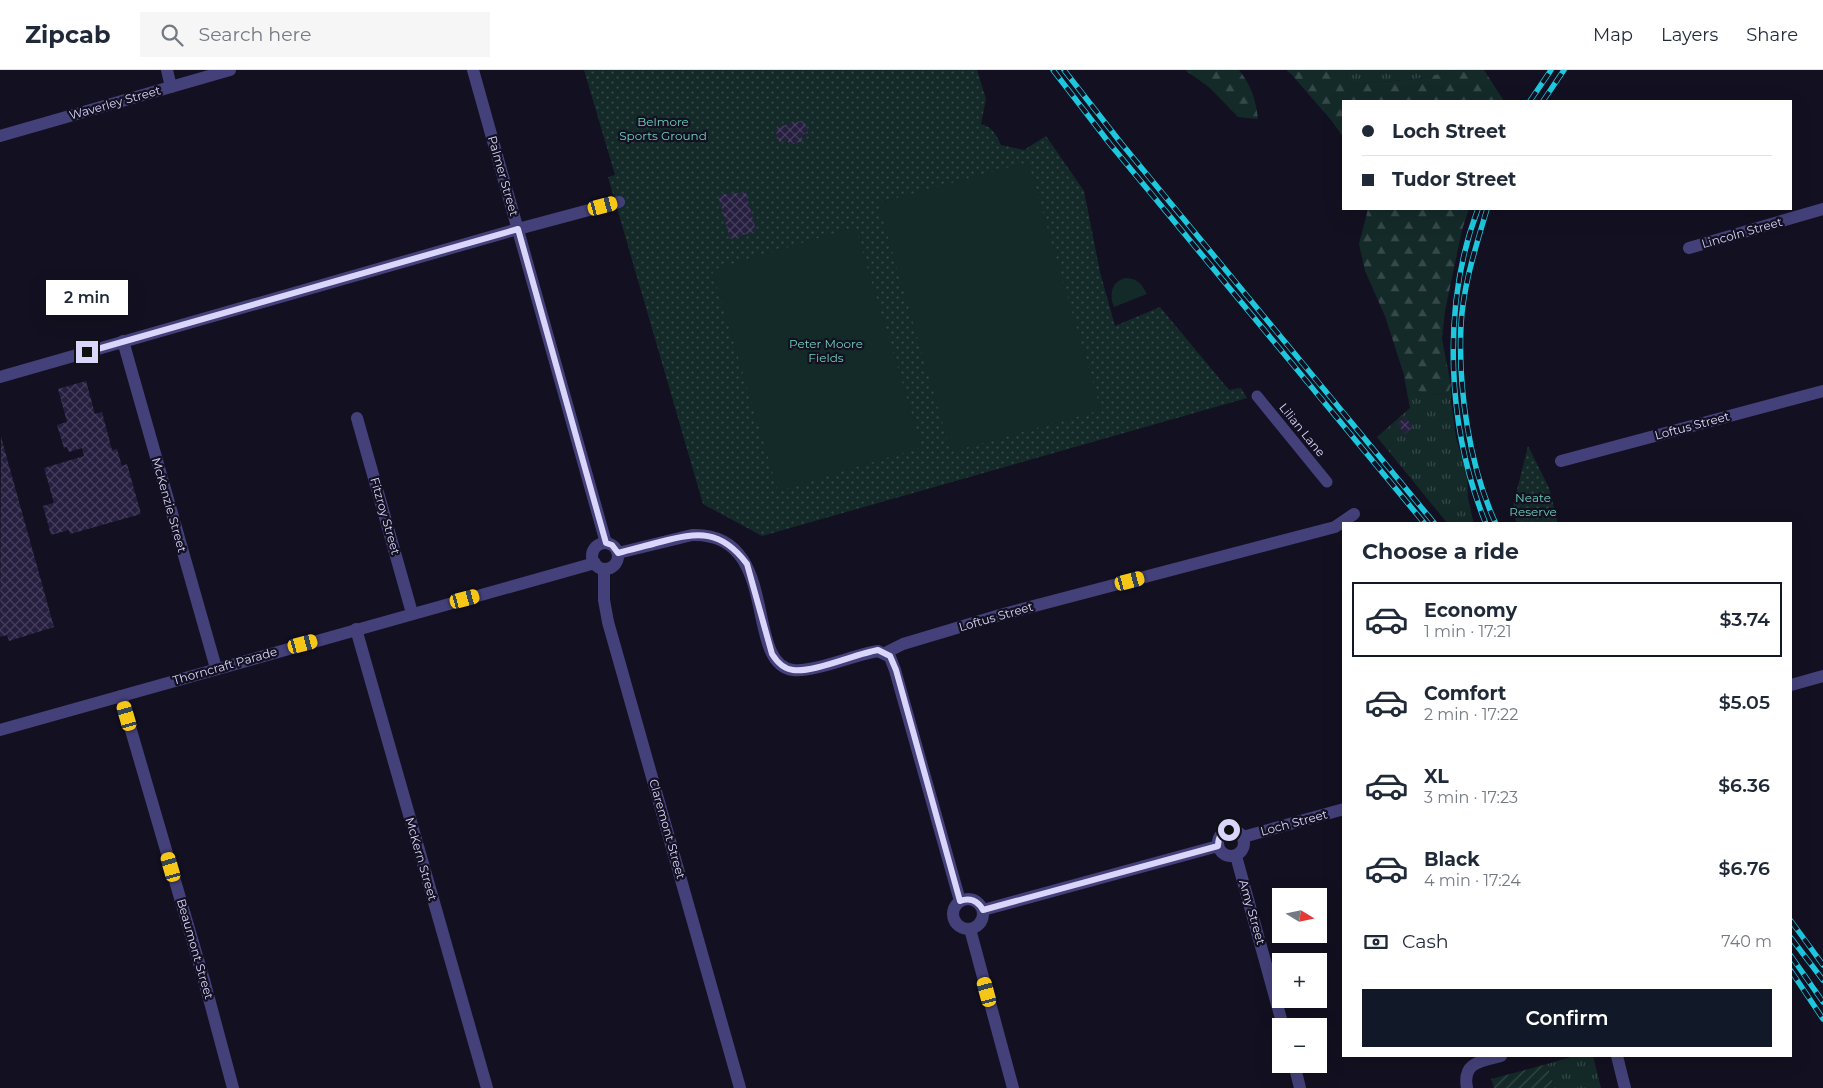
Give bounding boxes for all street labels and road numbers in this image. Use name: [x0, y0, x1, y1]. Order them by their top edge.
street label: Waverley Street: [67, 82, 162, 123]
street label: Palmer Street: [485, 134, 522, 218]
street label: Lincoln Street: [1700, 214, 1784, 251]
street label: Lilian Lane: [1276, 400, 1329, 460]
street label: Loftus Street: [1653, 408, 1731, 443]
street label: McKenzie Street: [149, 456, 190, 554]
street label: Fitzroy Street: [367, 476, 404, 556]
street label: Loftus Street: [957, 599, 1035, 634]
street label: Thorncraft Parade: [171, 643, 279, 688]
street label: Claremont Street: [646, 777, 689, 881]
street label: Loch Street: [1259, 806, 1329, 839]
street label: McKern Street: [402, 815, 441, 902]
street label: Amy Street: [1236, 878, 1269, 946]
street label: Beaumont Street: [174, 897, 217, 1001]

